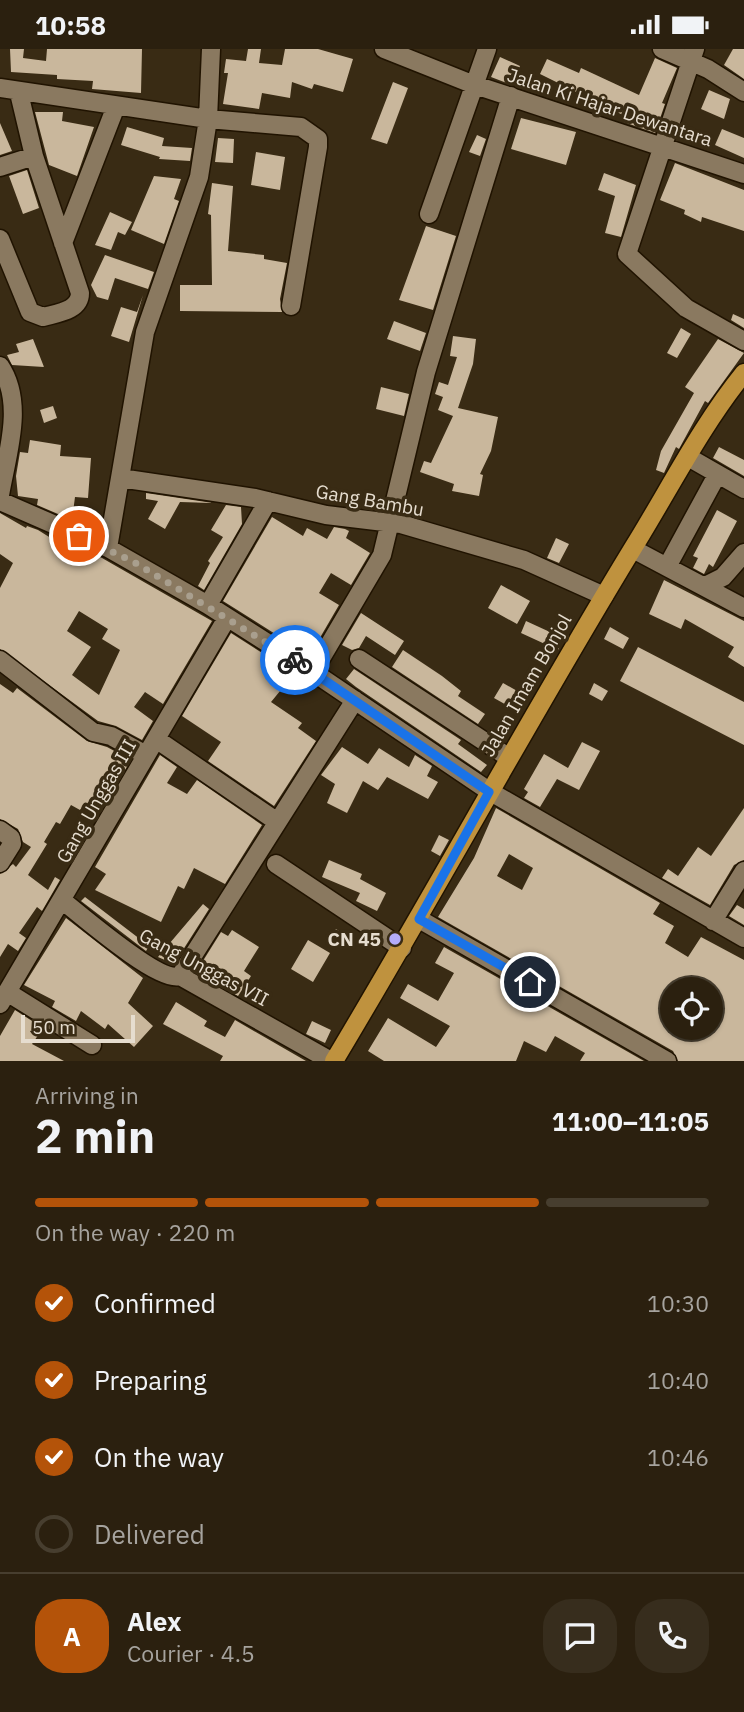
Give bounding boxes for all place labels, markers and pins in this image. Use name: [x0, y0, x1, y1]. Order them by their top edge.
pin: [49, 506, 109, 566]
place label: CN 45: [328, 927, 381, 951]
marker: CN 45: [387, 931, 403, 947]
pin: [500, 952, 560, 1012]

